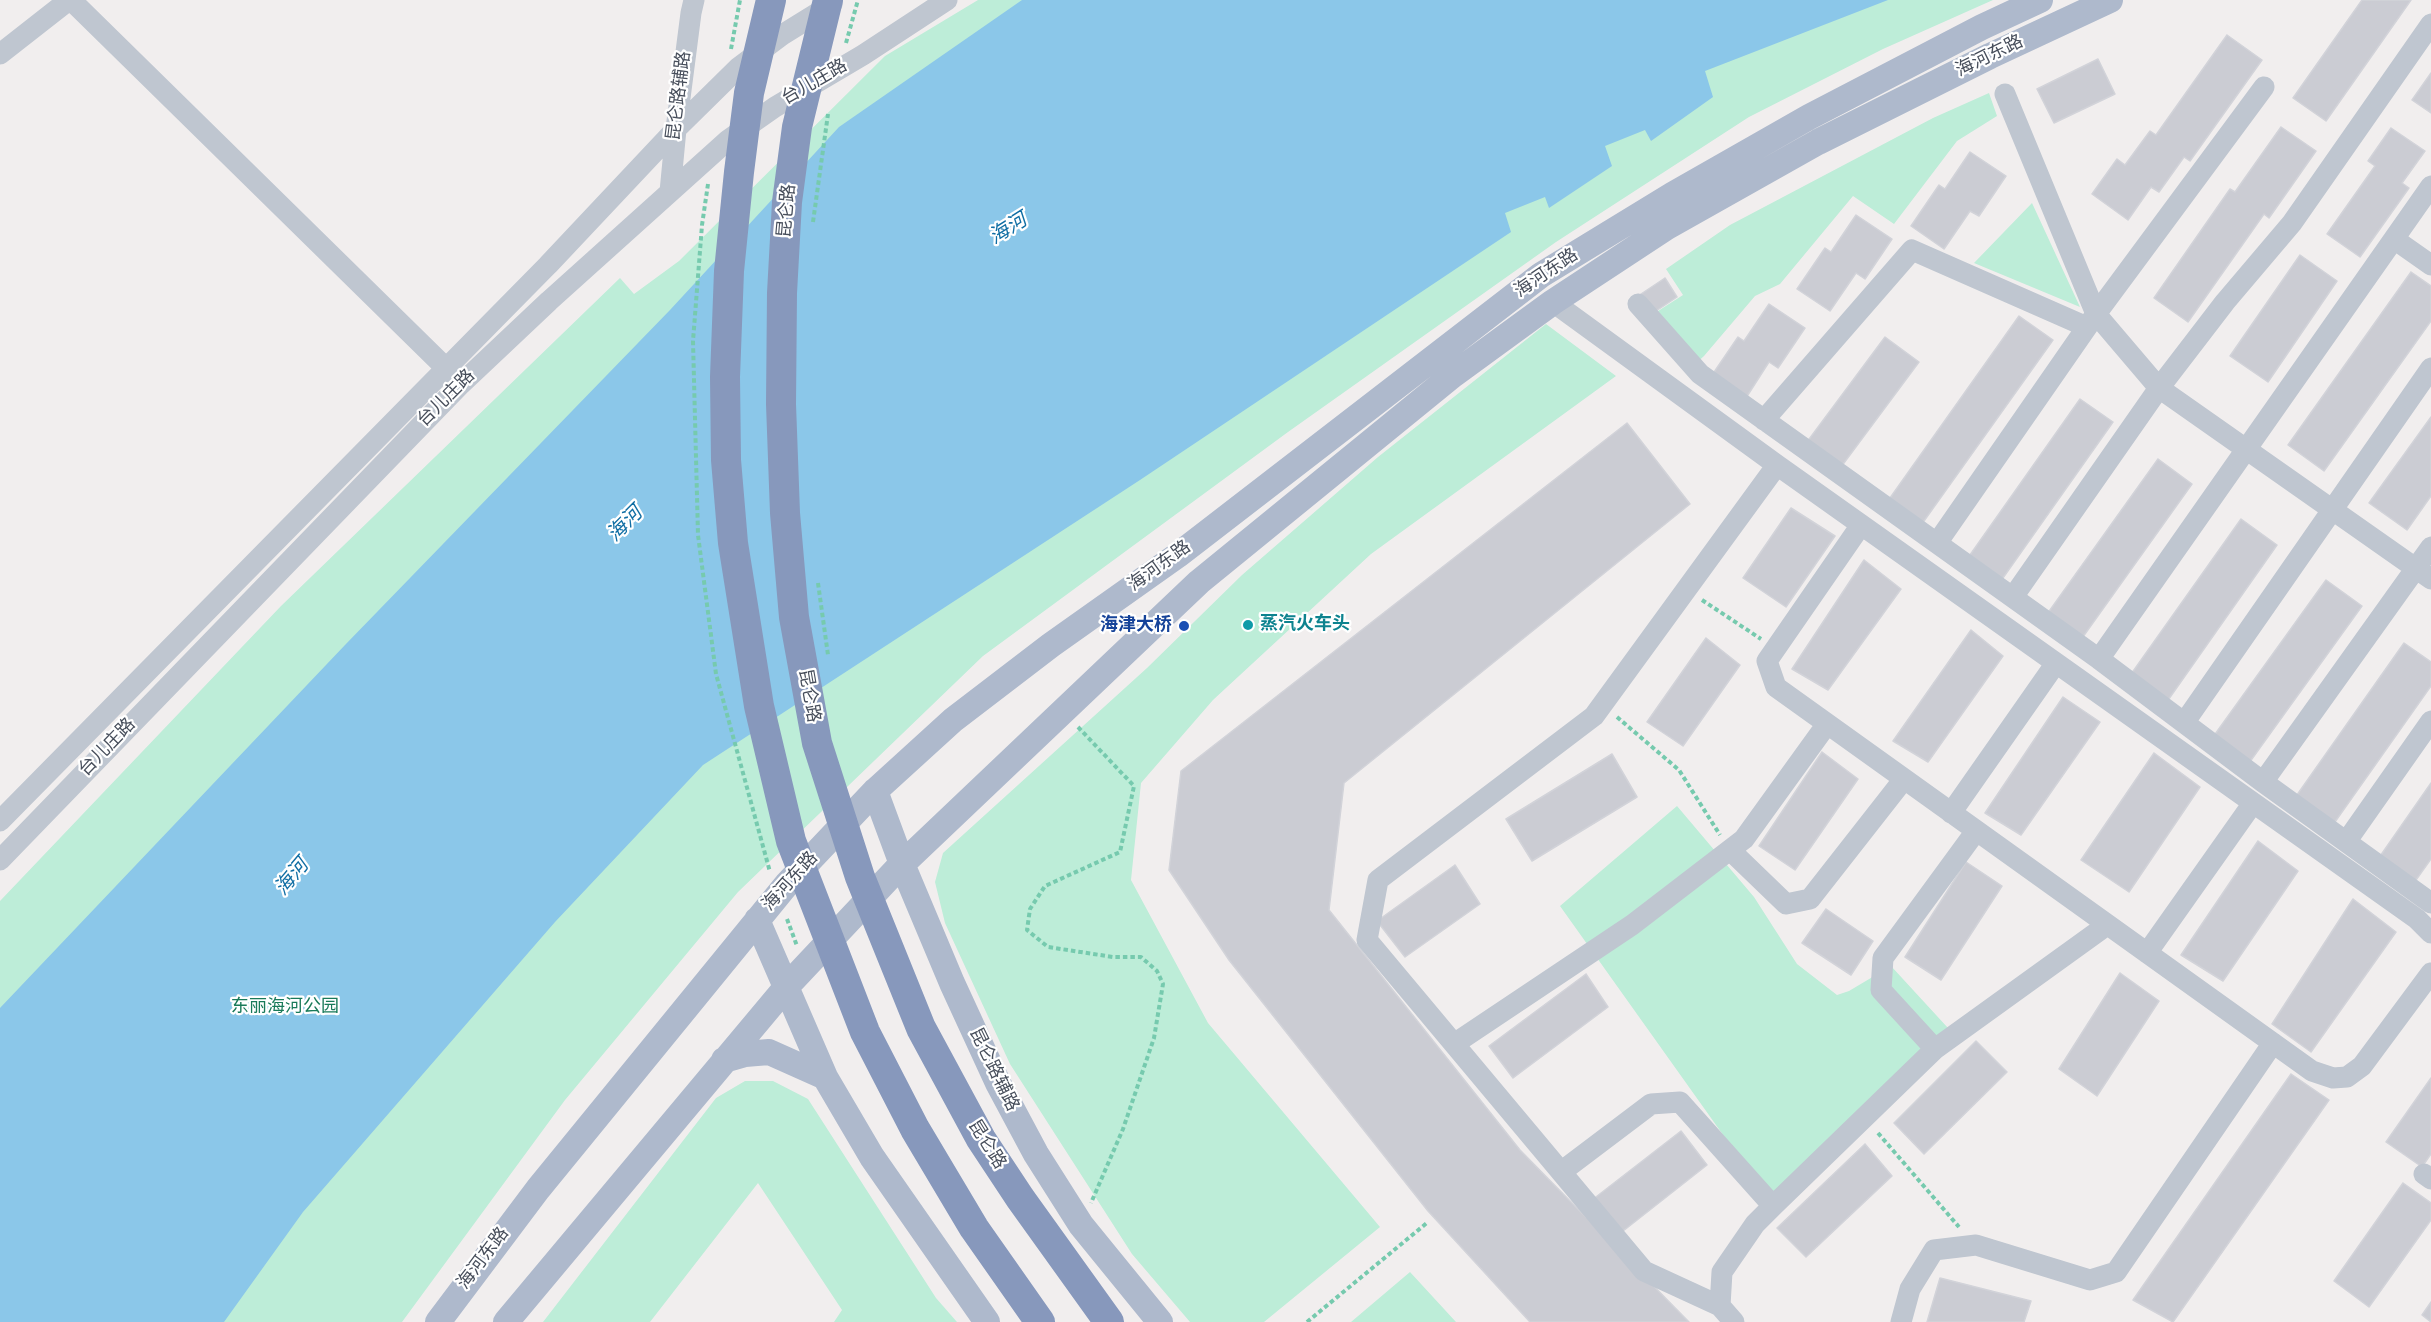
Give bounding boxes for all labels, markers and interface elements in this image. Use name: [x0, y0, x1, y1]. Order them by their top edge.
street label: 海河东路: [1953, 32, 2027, 82]
street label: 昆仑路辅路: [664, 50, 696, 142]
street label: 台儿庄路: [778, 56, 852, 110]
street label: 昆仑路: [775, 183, 801, 239]
water label: 海河: [986, 209, 1032, 251]
street label: 海河东路: [1511, 245, 1583, 303]
street label: 台儿庄路: [414, 366, 480, 432]
water label: 海河: [603, 502, 649, 548]
street label: 海河东路: [1125, 537, 1195, 597]
place label: 蒸汽火车头: [1260, 614, 1350, 636]
place label: 海津大桥: [1100, 615, 1172, 637]
marker: 蒸汽火车头: [1241, 618, 1255, 632]
marker: 海津大桥: [1177, 619, 1191, 633]
street label: 昆仑路: [793, 668, 823, 724]
street label: 台儿庄路: [75, 715, 141, 781]
street label: 海河东路: [759, 848, 823, 916]
water label: 海河: [271, 855, 315, 901]
park label: 东丽海河公园: [231, 997, 339, 1019]
street label: 昆仑路辅路: [964, 1025, 1022, 1115]
street label: 昆仑路: [963, 1116, 1009, 1174]
street label: 海河东路: [454, 1224, 514, 1294]

